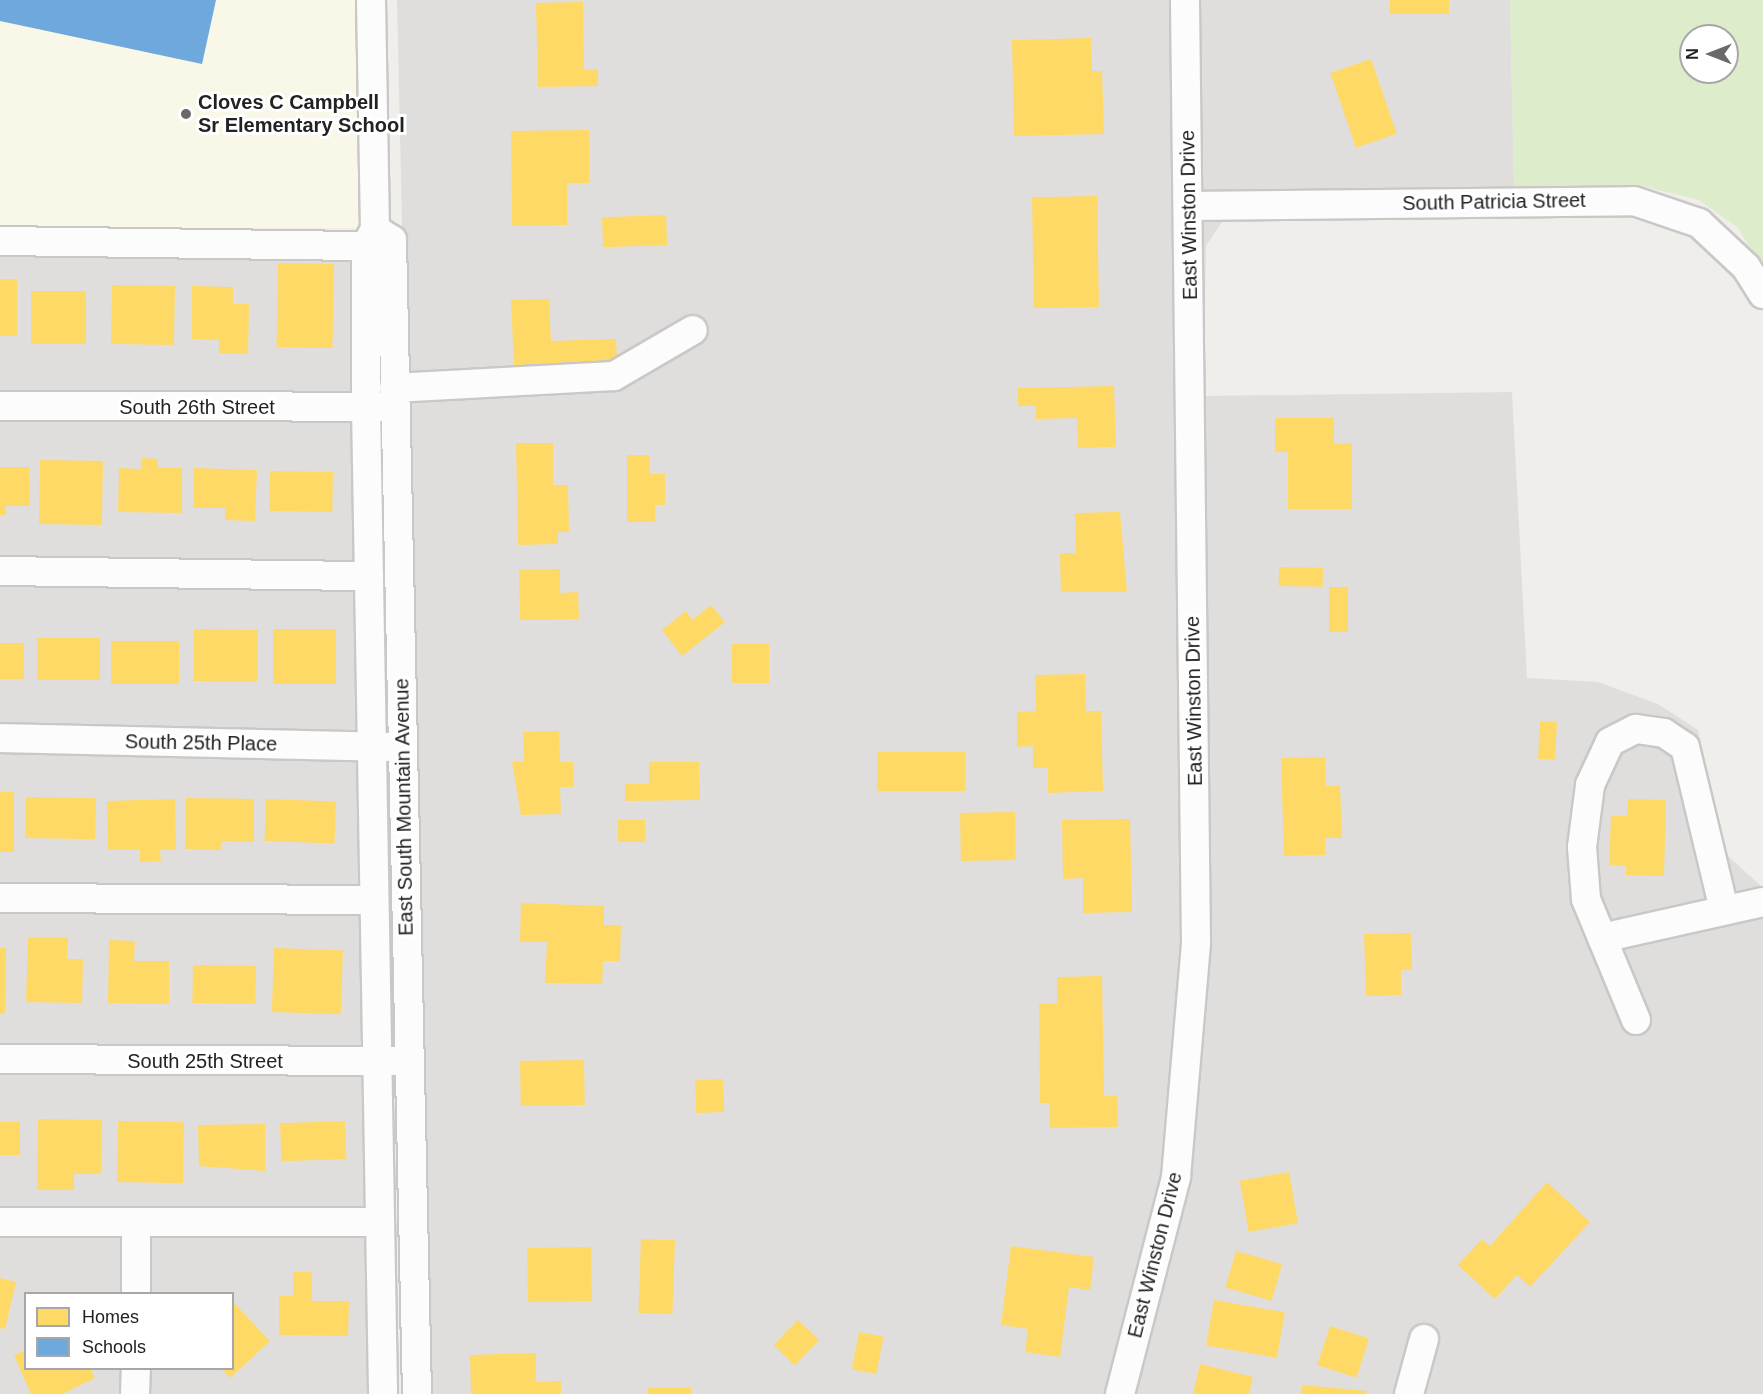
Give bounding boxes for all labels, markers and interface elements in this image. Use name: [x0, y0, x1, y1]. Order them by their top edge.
north arrow: [1679, 24, 1739, 84]
text: N: [1684, 48, 1701, 60]
place label: Cloves C Campbell Sr Elementary School: [198, 90, 405, 137]
marker: Cloves C Campbell Sr Elementary School: [179, 107, 193, 121]
street label: East Winston Drive: [1176, 130, 1202, 300]
street label: South Patricia Street: [1402, 188, 1586, 216]
street label: South 26th Street: [119, 395, 275, 419]
street label: East Winston Drive: [1181, 616, 1207, 786]
street label: East South Mountain Avenue: [390, 677, 418, 937]
street label: South 25th Place: [125, 730, 277, 756]
street label: South 25th Street: [127, 1049, 283, 1073]
street label: East Winston Drive: [1123, 1170, 1187, 1340]
legend: [24, 1292, 234, 1370]
text: Homes: [82, 1307, 139, 1327]
text: Schools: [82, 1337, 146, 1357]

